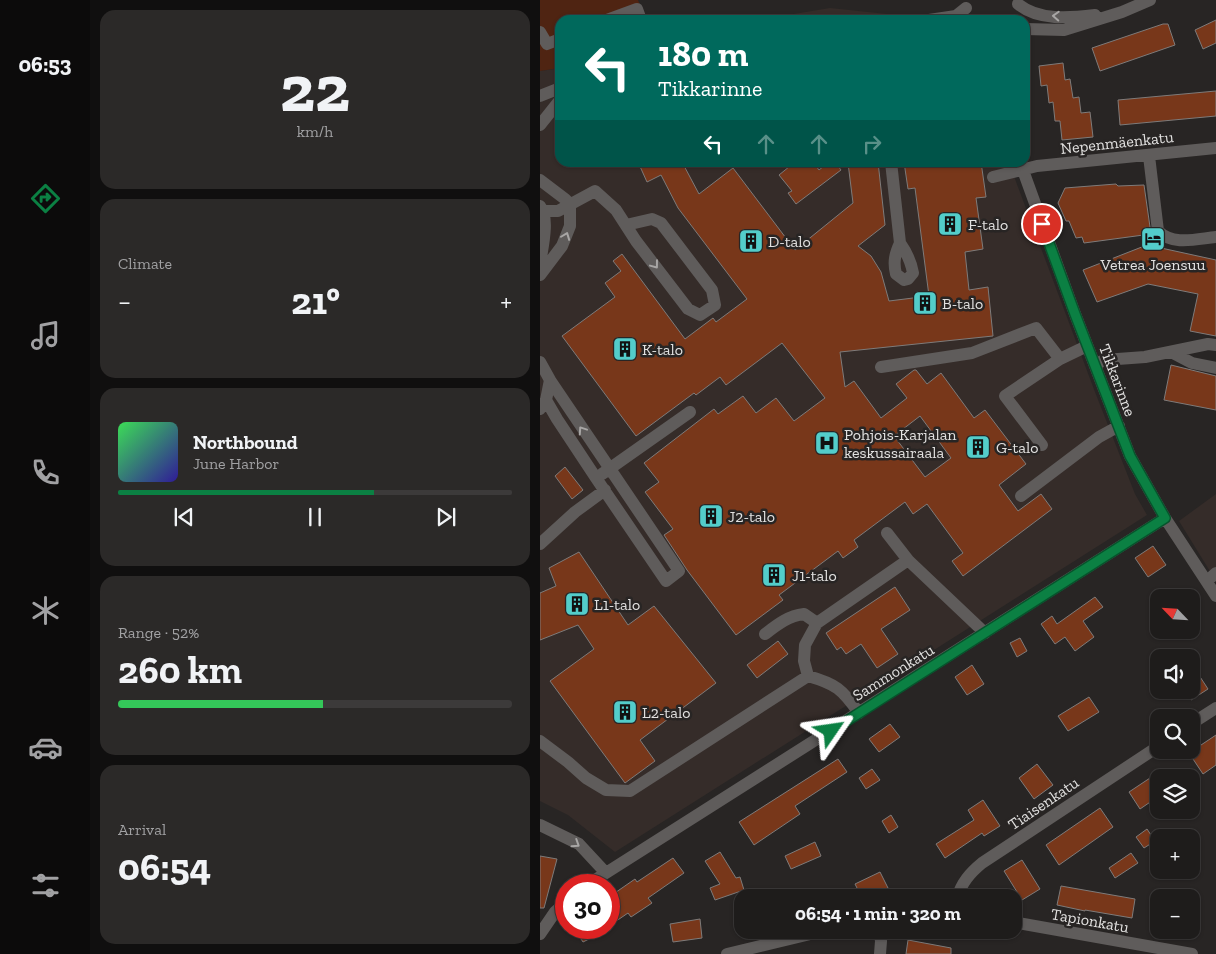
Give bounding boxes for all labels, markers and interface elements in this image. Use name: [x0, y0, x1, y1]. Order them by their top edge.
one-way arrow: [1052, 11, 1060, 22]
text: 180 m: [658, 33, 748, 75]
icon: left: [575, 35, 640, 100]
text: 22: [280, 50, 350, 128]
text: 06:53: [18, 51, 72, 78]
text: Tikkarinne: [658, 75, 762, 102]
text: km/h: [297, 122, 333, 141]
street label: Nepenmäenkatu: [1060, 127, 1175, 158]
icon: left: [699, 130, 727, 158]
icon: ahead: [752, 130, 780, 158]
icon: ahead: [805, 130, 833, 158]
icon: right: [858, 130, 886, 158]
icon: directions: [28, 181, 63, 216]
pin: [1021, 203, 1063, 245]
icon: arrive: [1028, 210, 1056, 238]
building icon: F-talo: [937, 211, 963, 237]
place label: F-talo: [968, 215, 1008, 234]
hotel icon: Vetrea Joensuu: [1140, 226, 1166, 252]
building icon: D-talo: [738, 228, 764, 254]
one-way arrow: [560, 232, 570, 241]
place label: D-talo: [768, 232, 811, 251]
text: Climate: [118, 254, 172, 273]
place label: Vetrea Joensuu: [1100, 255, 1205, 274]
one-way arrow: [649, 259, 657, 268]
text: 21°: [291, 278, 340, 324]
text: −: [118, 285, 131, 318]
text: +: [500, 285, 512, 318]
building icon: B-talo: [912, 290, 938, 316]
place label: B-talo: [942, 294, 983, 313]
icon: music: [28, 318, 63, 353]
building icon: K-talo: [612, 336, 638, 362]
place label: K-talo: [642, 340, 683, 359]
street label: Tikkarinne: [1095, 341, 1140, 419]
place label: Pohjois-Karjalan keskussairaala: [844, 425, 957, 462]
one-way arrow: [579, 426, 588, 435]
hospital icon: Pohjois-Karjalan keskussairaala: [814, 430, 840, 456]
text: Northbound: [193, 431, 298, 454]
building icon: G-talo: [965, 434, 991, 460]
place label: G-talo: [996, 438, 1039, 457]
text: June Harbor: [193, 454, 279, 473]
icon: phone: [28, 455, 63, 490]
icon: previous: [170, 503, 198, 531]
icon: pause: [301, 503, 329, 531]
icon: next: [432, 503, 460, 531]
building icon: J2-talo: [698, 503, 724, 529]
place label: J2-talo: [728, 507, 775, 526]
building icon: J1-talo: [761, 562, 787, 588]
place label: J1-talo: [792, 566, 837, 585]
north arrow: [1150, 589, 1200, 639]
map controls: [1150, 589, 1200, 939]
building icon: L1-talo: [564, 591, 590, 617]
icon: climate: [28, 593, 63, 628]
place label: L1-talo: [594, 595, 640, 614]
text: Range · 52%: [118, 623, 199, 642]
street label: Sammonkatu: [849, 640, 937, 705]
text: 260 km: [118, 647, 242, 693]
button: sound: [1150, 649, 1200, 699]
building icon: L2-talo: [612, 699, 638, 725]
place label: L2-talo: [642, 703, 690, 722]
position arrow: [804, 704, 856, 756]
button: search: [1150, 709, 1200, 759]
icon: car: [28, 730, 63, 765]
button: layers: [1150, 769, 1200, 819]
street label: Tiaisenkatu: [1004, 773, 1082, 834]
text: Arrival: [118, 820, 166, 839]
button: +: [1150, 829, 1200, 879]
one-way arrow: [570, 838, 580, 847]
text: 06:54: [118, 844, 211, 890]
icon: filters: [28, 868, 63, 903]
speed limit sign: 30: [555, 874, 620, 939]
button: −: [1150, 889, 1200, 939]
text: 06:54 · 1 min · 320 m: [795, 902, 961, 925]
street label: Tapionkatu: [1049, 904, 1130, 937]

